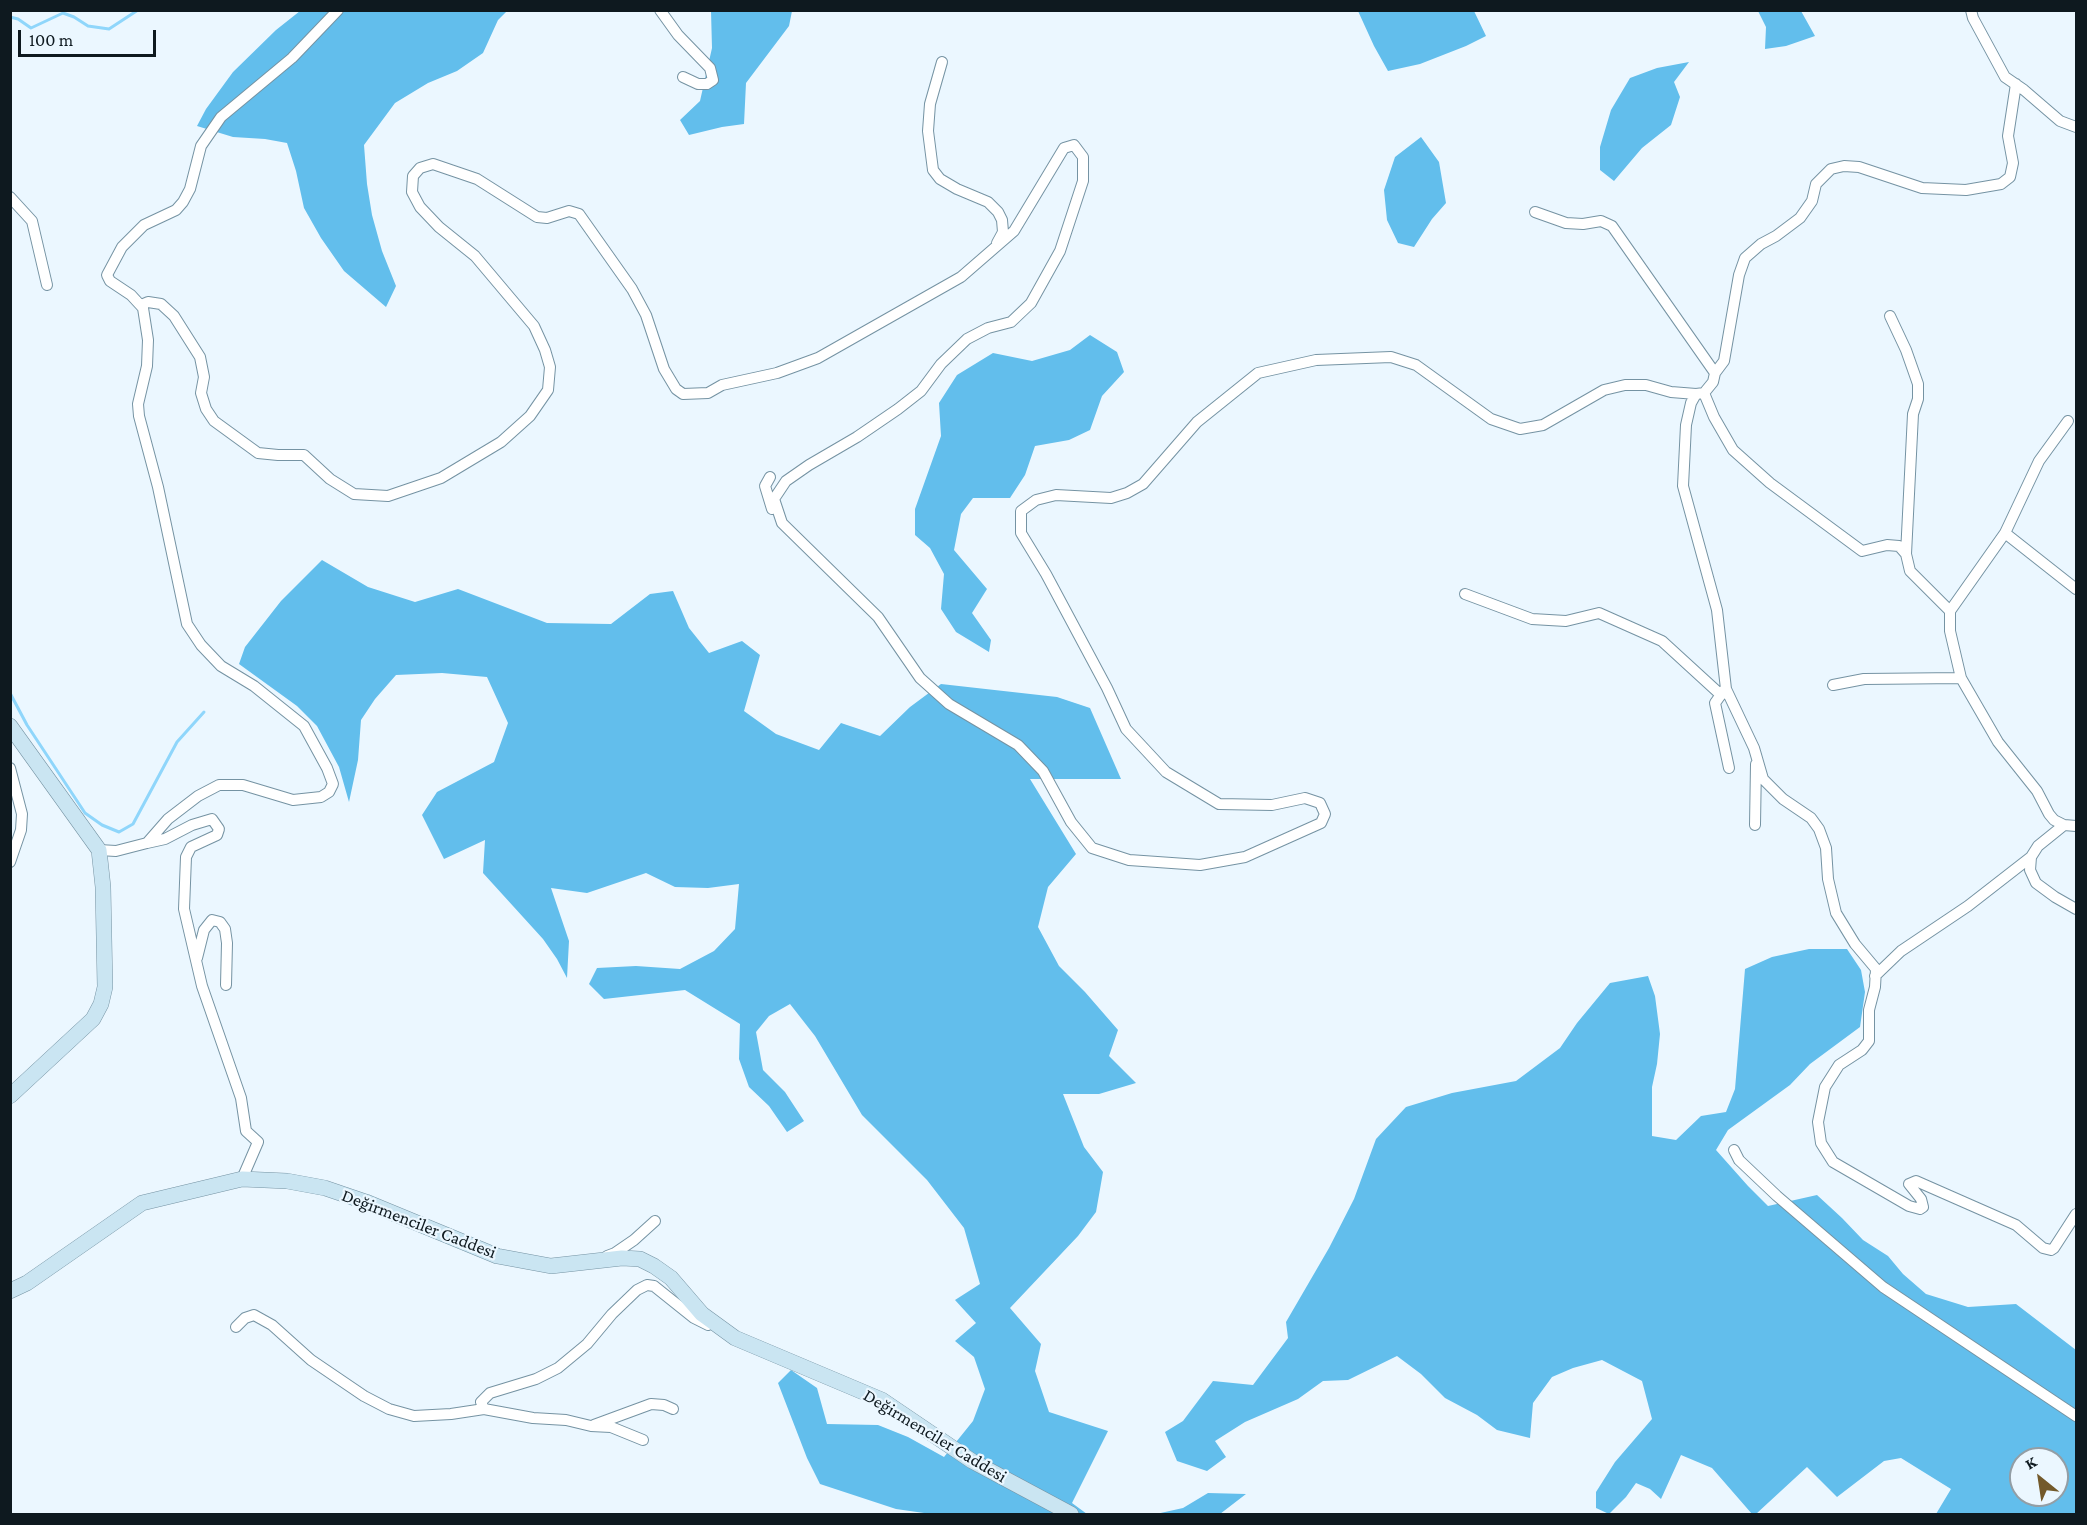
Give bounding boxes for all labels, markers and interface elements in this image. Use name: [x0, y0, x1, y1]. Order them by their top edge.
scale bar: [21, 18, 159, 56]
text: 100 m: [29, 30, 73, 50]
street label: Değirmenciler Caddesi: [339, 1185, 499, 1263]
street label: Değirmenciler Caddesi: [859, 1385, 1011, 1487]
north arrow: [2009, 1447, 2069, 1507]
text: K: [2022, 1453, 2039, 1473]

